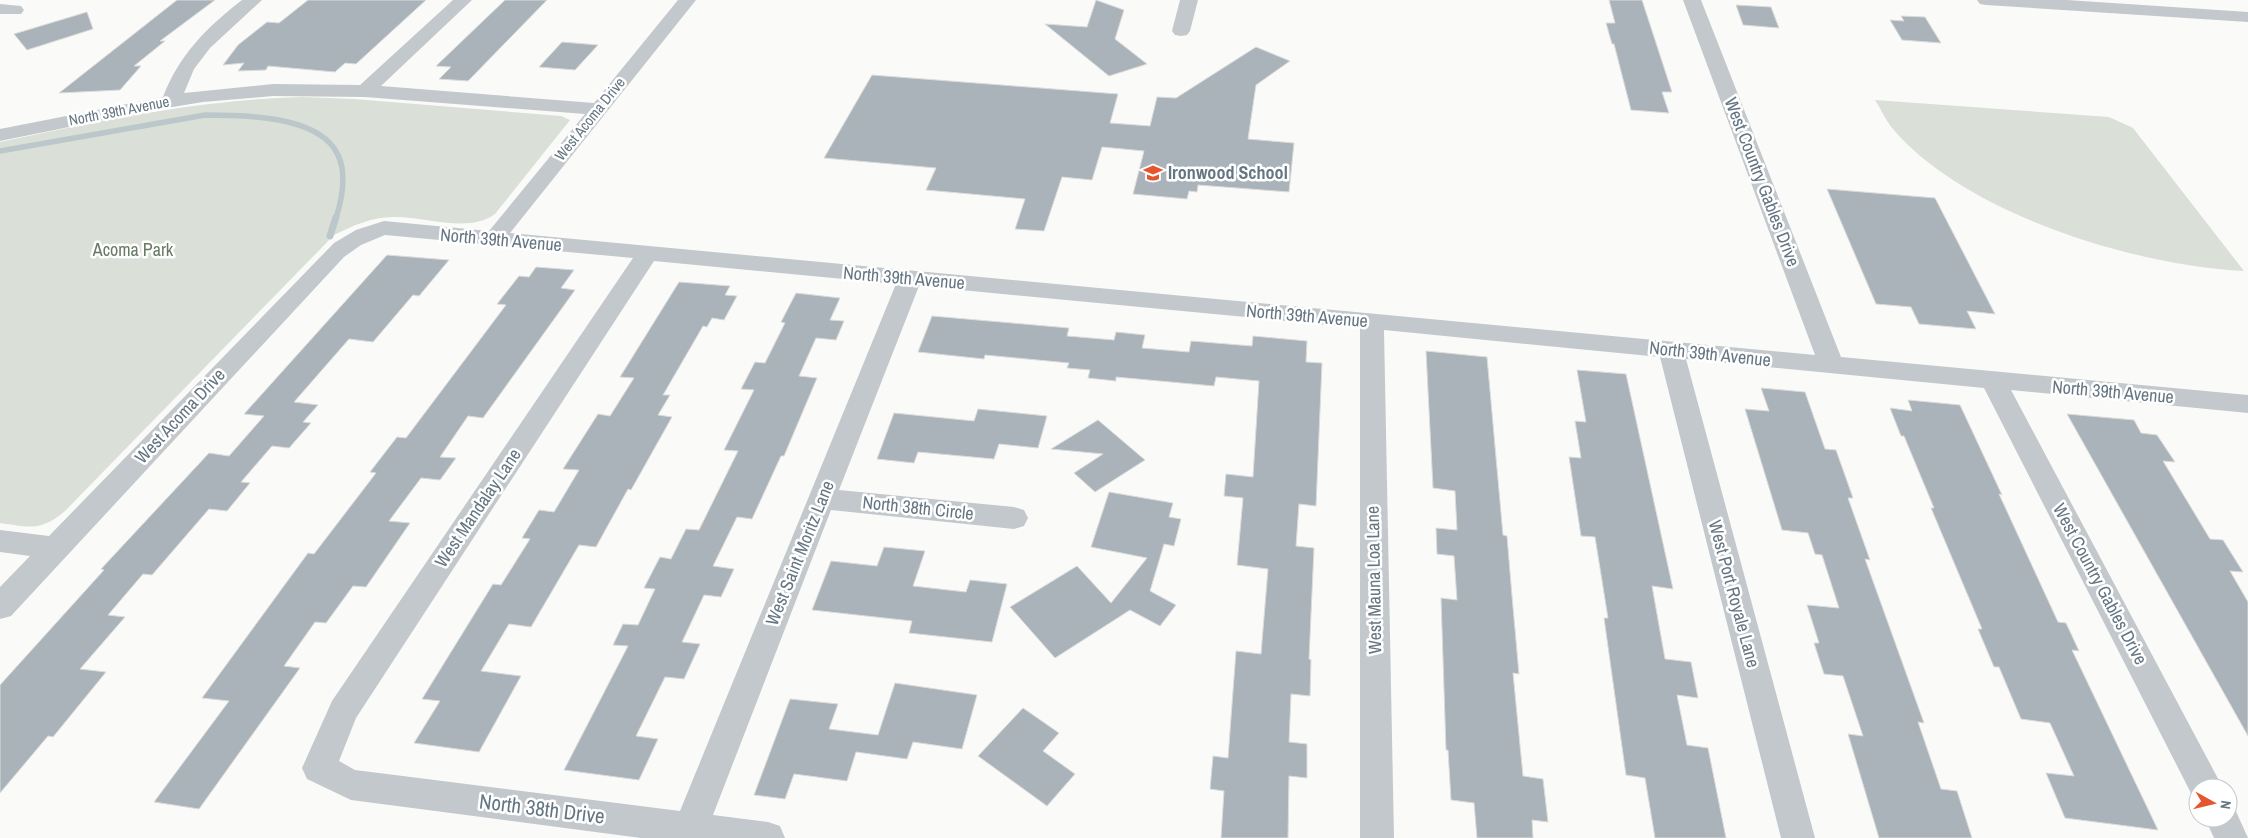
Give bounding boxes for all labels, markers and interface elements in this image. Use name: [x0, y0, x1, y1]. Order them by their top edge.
street label: West Acoma Drive: [549, 72, 630, 165]
street label: North 39th Avenue: [67, 90, 171, 131]
street label: West Country Gables Drive: [1719, 94, 1806, 270]
place label: Ironwood School: [1168, 160, 1288, 185]
school or university icon: Ironwood School: [1142, 162, 1164, 184]
street label: North 39th Avenue: [439, 222, 563, 257]
park label: Acoma Park: [92, 237, 174, 262]
street label: North 39th Avenue: [842, 260, 966, 295]
street label: North 39th Avenue: [1245, 298, 1369, 333]
street label: North 39th Avenue: [1648, 335, 1772, 372]
street label: West Acoma Drive: [129, 363, 230, 469]
street label: North 39th Avenue: [2051, 374, 2175, 409]
street label: West Mandalay Lane: [429, 443, 527, 572]
street label: West Saint Moritz Lane: [759, 477, 840, 629]
street label: North 38th Circle: [861, 489, 975, 526]
street label: West Country Gables Drive: [2047, 499, 2154, 669]
street label: West Mauna Loa Lane: [1360, 506, 1387, 654]
street label: West Port Royale Lane: [1703, 517, 1766, 670]
north arrow: [2188, 778, 2238, 828]
street label: North 38th Drive: [478, 786, 607, 831]
text: N: [2216, 799, 2235, 810]

